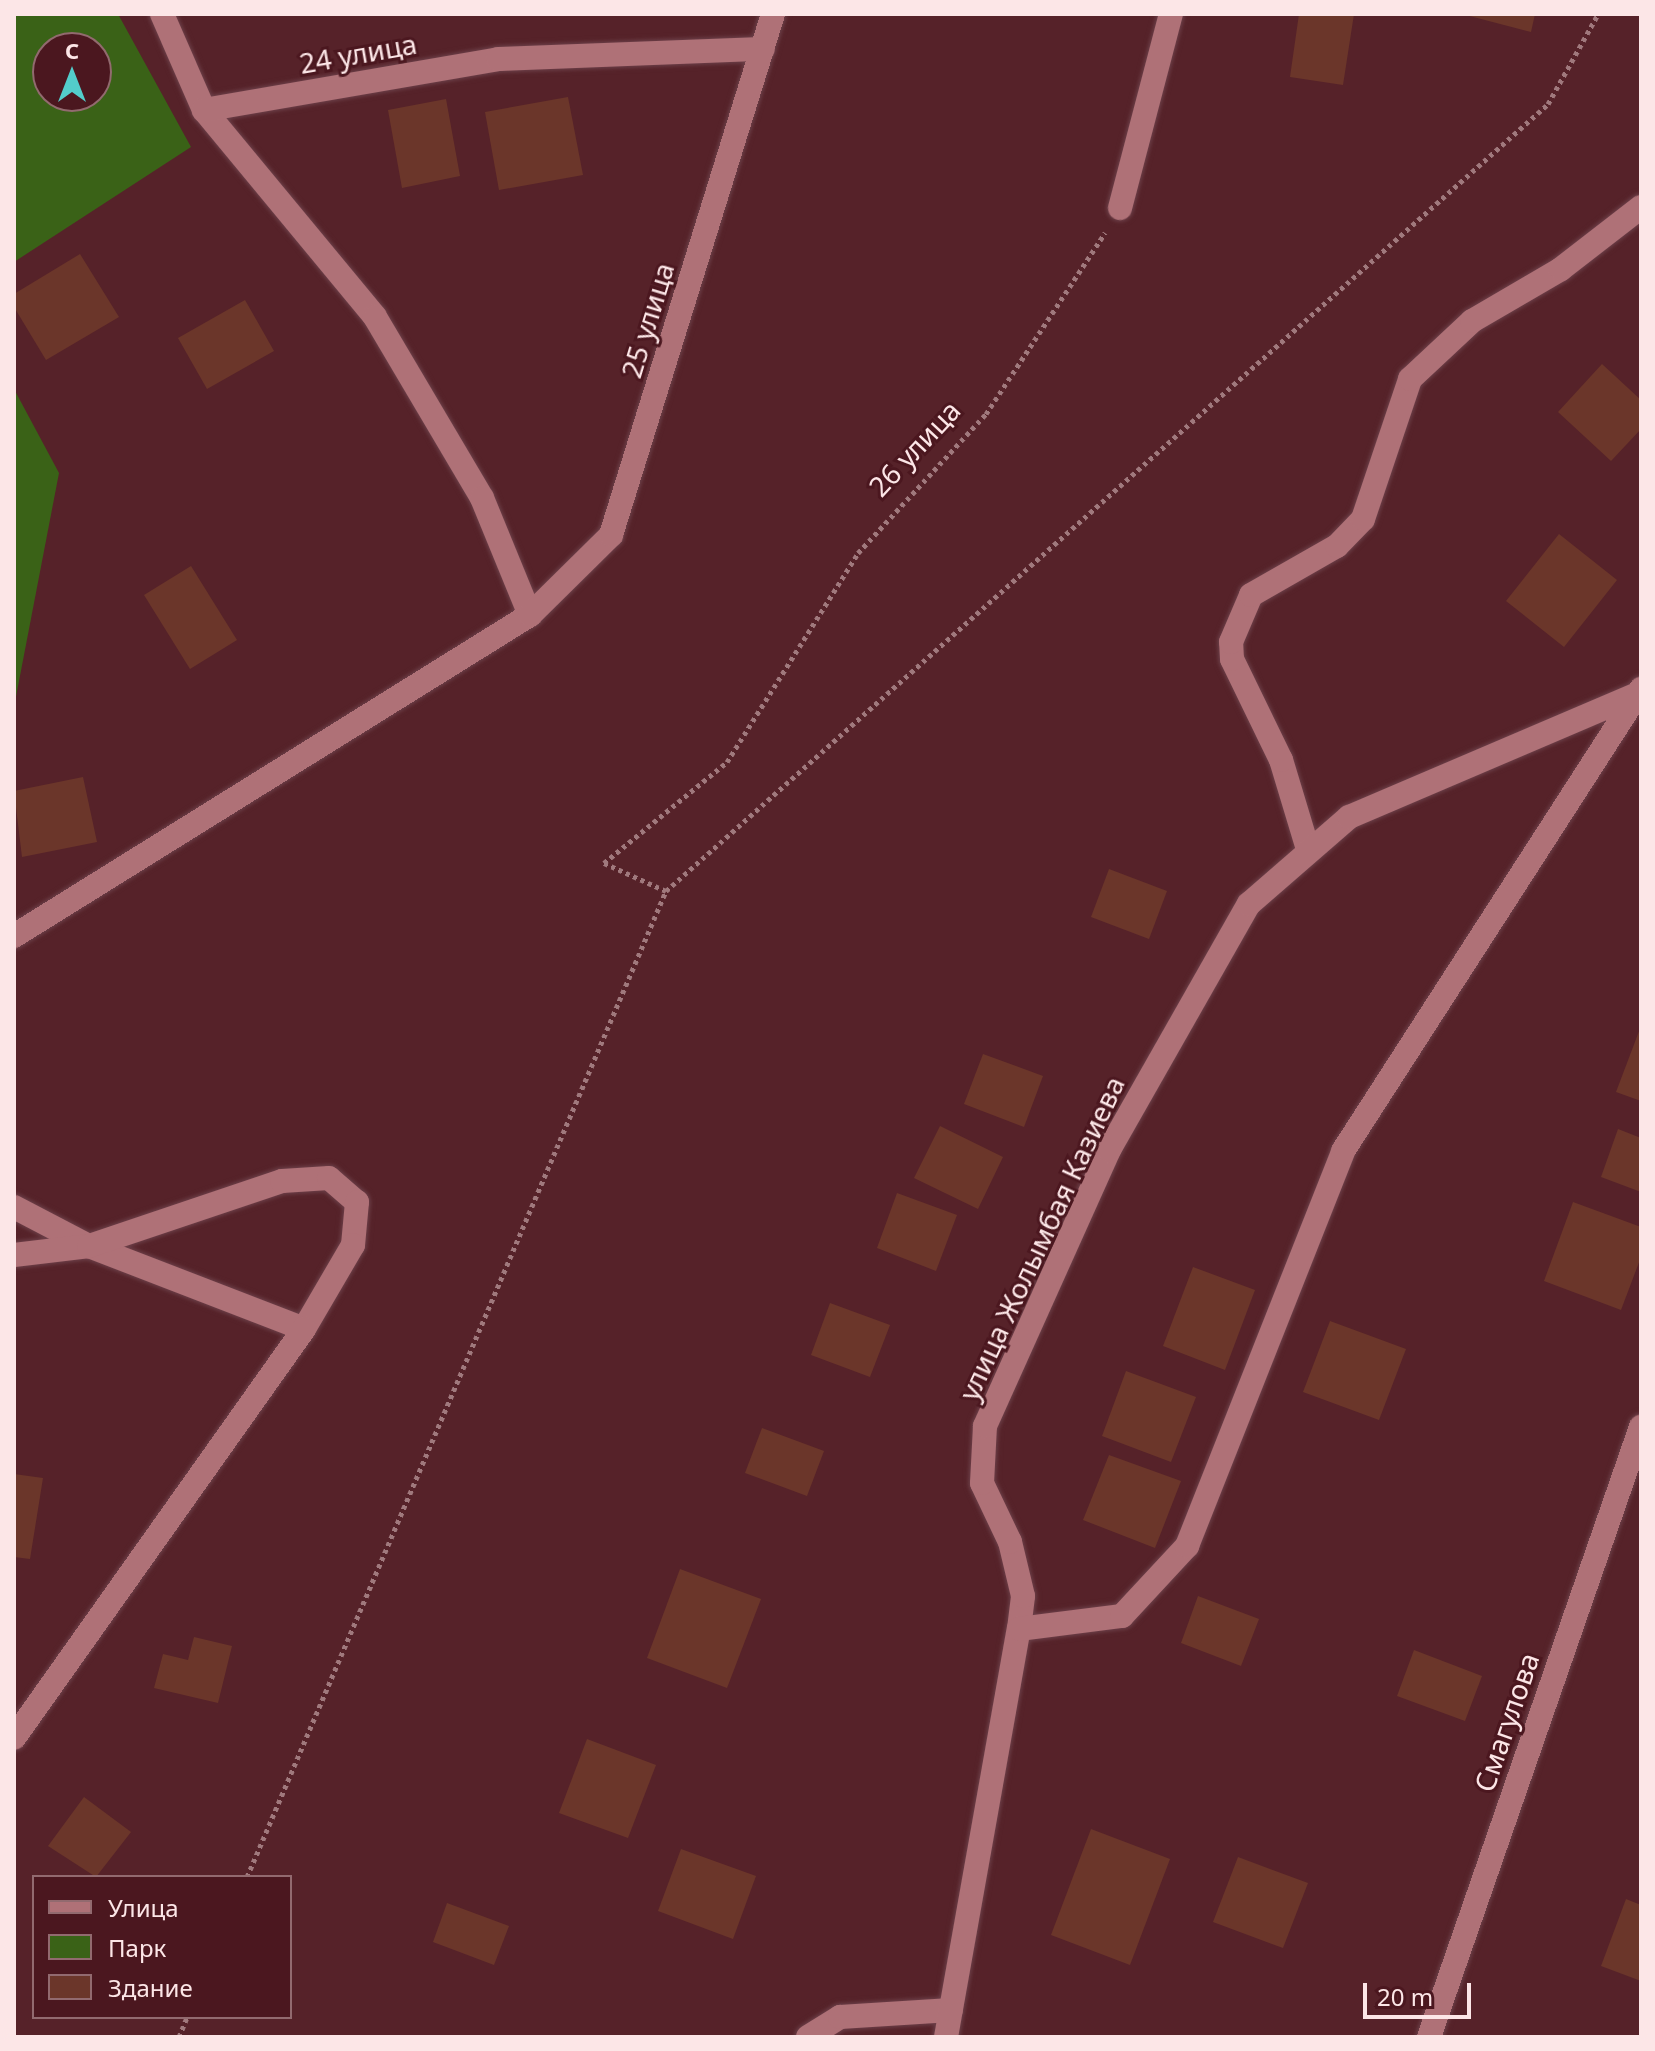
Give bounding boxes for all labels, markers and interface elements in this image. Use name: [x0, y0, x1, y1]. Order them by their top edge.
street label: 24 улица: [297, 26, 419, 80]
north arrow: [32, 32, 112, 112]
text: С: [65, 35, 79, 65]
street label: 25 улица: [614, 258, 680, 382]
street label: 26 улица: [861, 393, 967, 503]
street label: улица Жолымбая Казиева: [951, 1071, 1131, 1405]
street label: Смагулова: [1467, 1648, 1545, 1796]
legend: [32, 1875, 292, 2019]
text: Улица: [108, 1891, 179, 1924]
text: Парк: [108, 1931, 166, 1964]
scale bar: [1367, 1967, 1475, 2017]
text: Здание: [108, 1971, 193, 2004]
text: 20 m: [1377, 1980, 1433, 2013]

